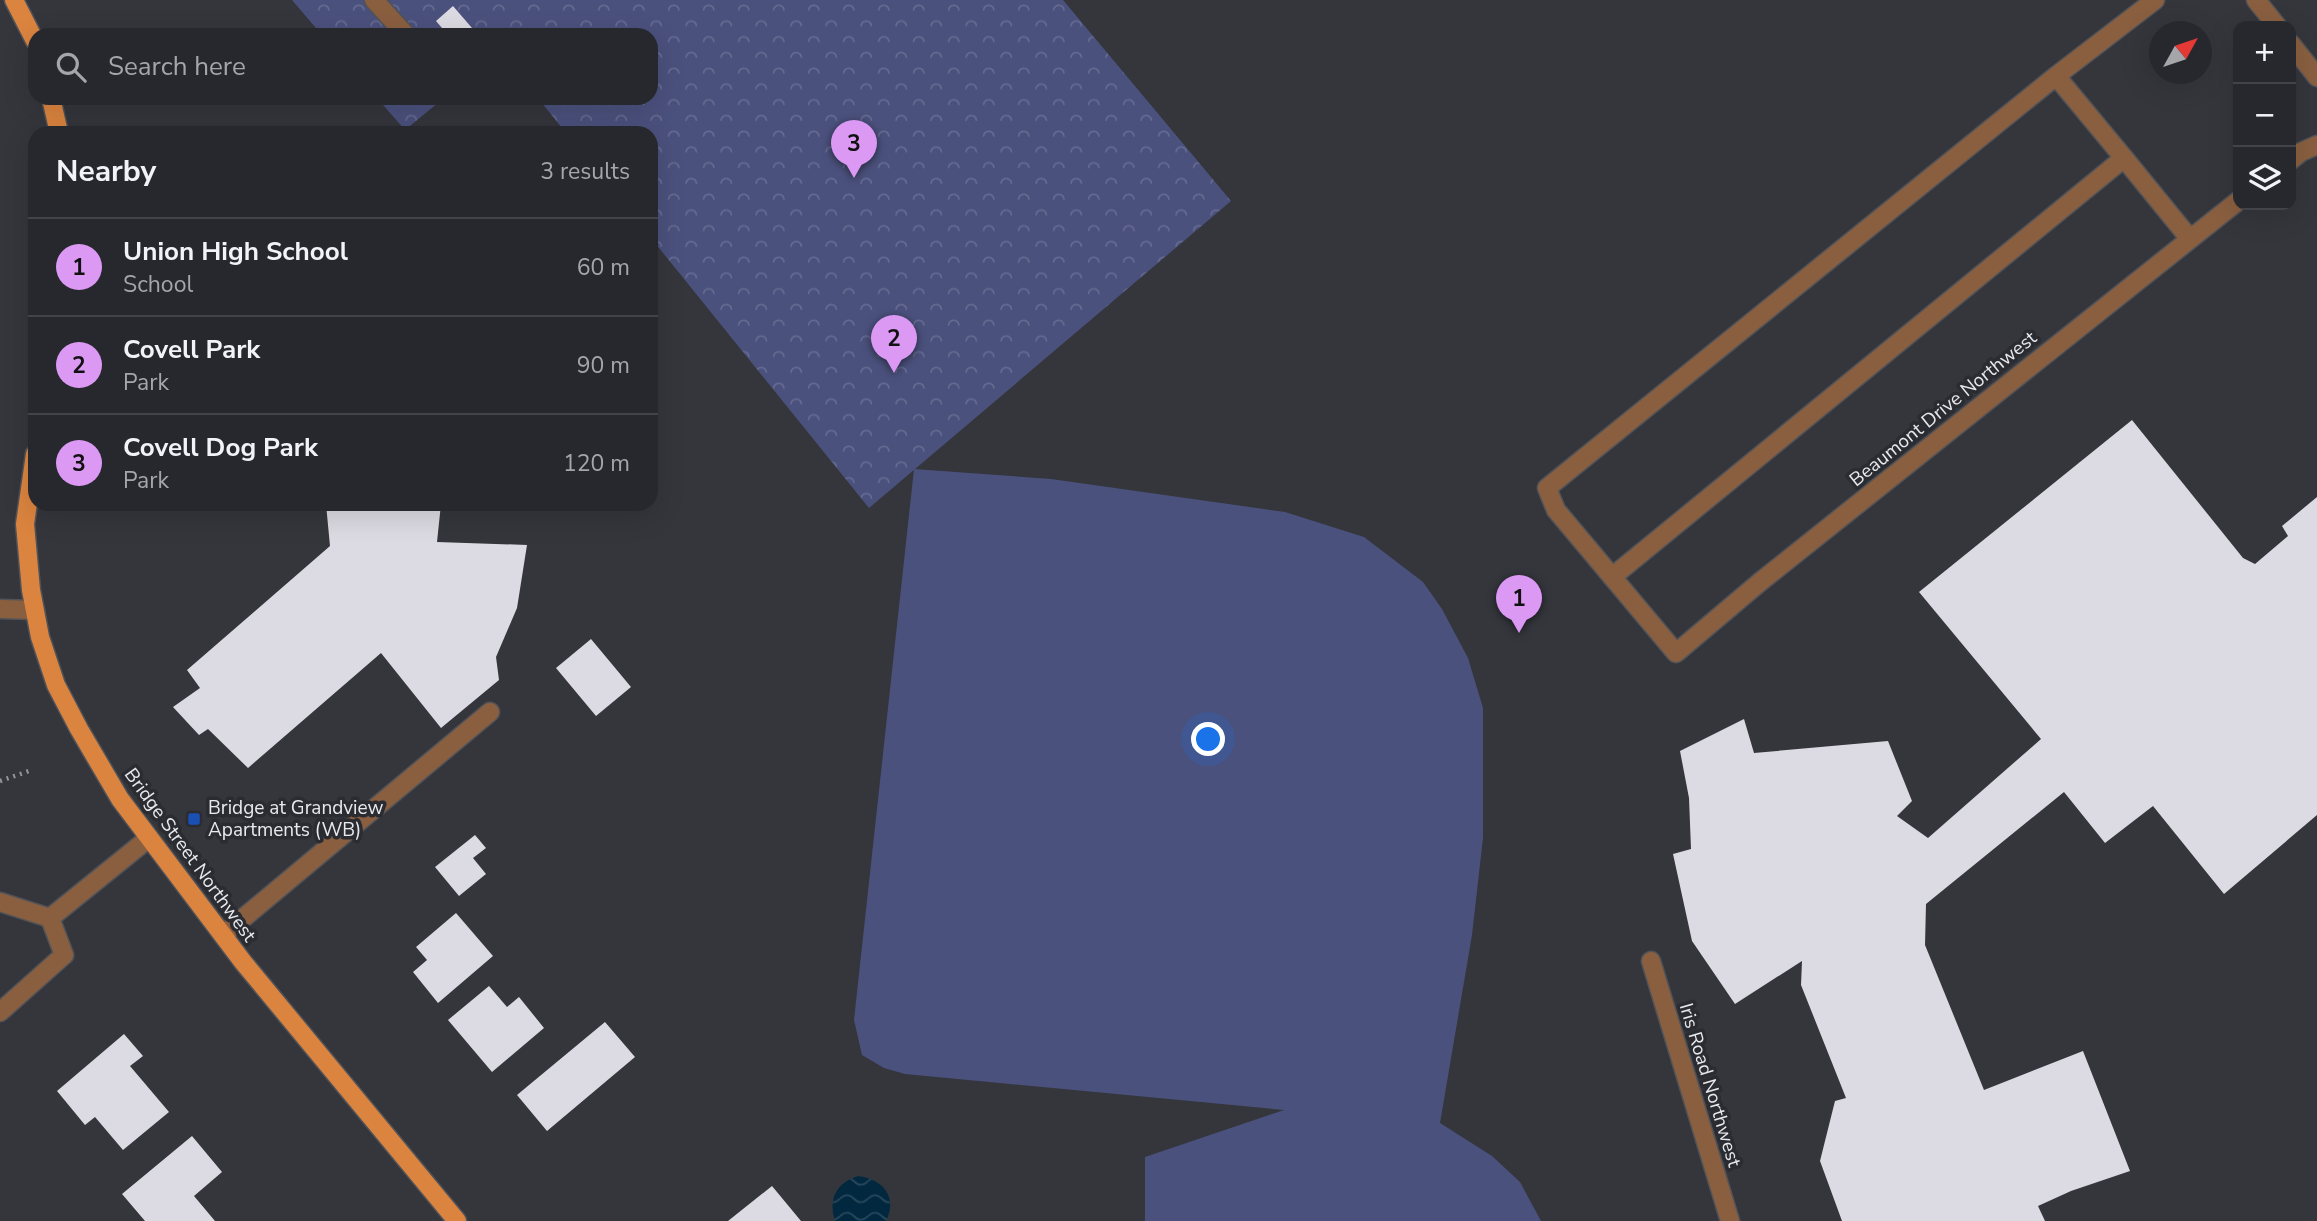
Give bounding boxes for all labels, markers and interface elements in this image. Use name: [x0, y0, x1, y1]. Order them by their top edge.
north arrow: [2149, 21, 2212, 84]
map controls: [2233, 21, 2296, 210]
button: +: [2233, 21, 2296, 84]
search box: [28, 28, 658, 105]
icon: search: [52, 48, 90, 86]
text: Search here: [108, 49, 246, 84]
button: −: [2233, 84, 2296, 147]
pin: 3: [831, 120, 877, 178]
button: layers: [2233, 147, 2296, 210]
text: Nearby: [56, 151, 156, 192]
text: 3 results: [540, 156, 630, 187]
text: Union High School: [123, 234, 348, 269]
text: 1: [72, 252, 86, 283]
text: 60 m: [577, 252, 630, 283]
text: School: [123, 269, 193, 300]
pin: 2: [871, 315, 917, 373]
street label: Beaumont Drive Northwest: [1844, 325, 2042, 493]
text: Covell Park: [123, 332, 260, 367]
text: 2: [72, 350, 86, 381]
text: 90 m: [577, 350, 630, 381]
text: Park: [123, 367, 169, 398]
text: Covell Dog Park: [123, 430, 318, 465]
text: 3: [72, 448, 86, 479]
text: 120 m: [563, 448, 630, 479]
text: Park: [123, 465, 169, 496]
pin: 1: [1496, 575, 1542, 633]
your location: [1191, 722, 1225, 756]
street label: Bridge Street Northwest: [118, 763, 262, 947]
place label: Bridge at Grandview Apartments (WB): [208, 795, 383, 843]
marker: Bridge at Grandview Apartments (WB): [186, 811, 202, 827]
street label: Iris Road Northwest: [1673, 1000, 1747, 1170]

